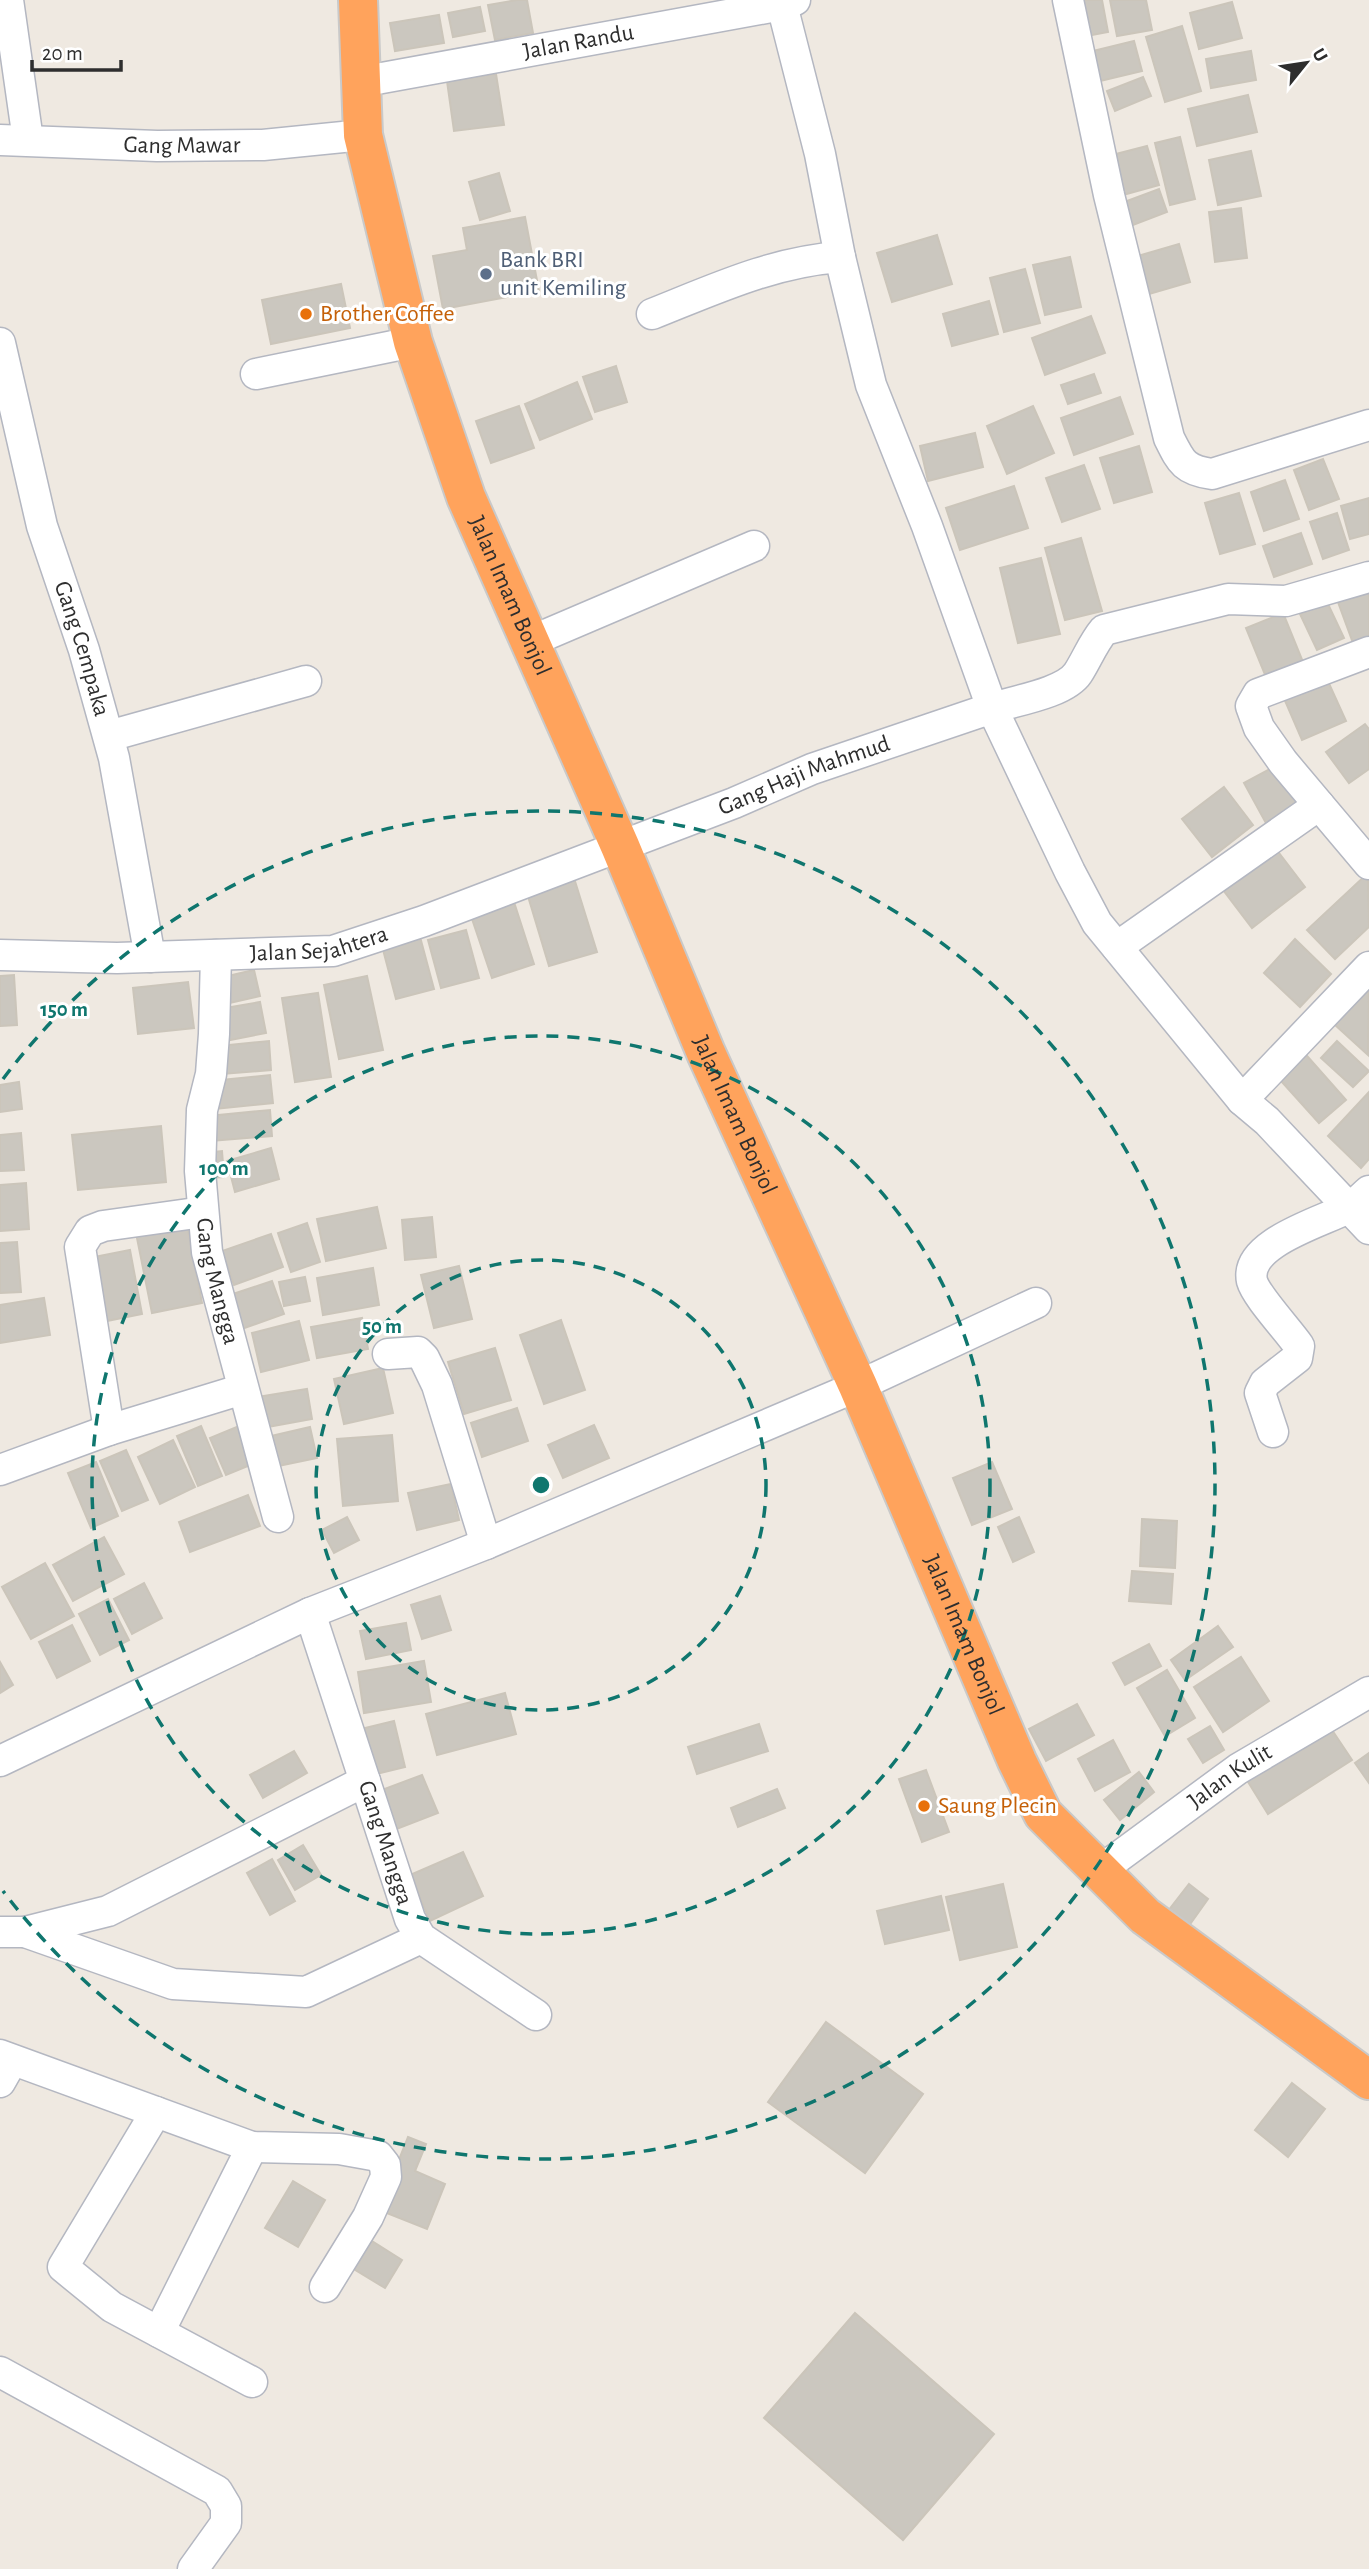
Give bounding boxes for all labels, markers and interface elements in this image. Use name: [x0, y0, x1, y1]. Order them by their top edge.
street label: Jalan Randu: [521, 20, 636, 64]
scale bar: [32, 28, 121, 72]
north arrow: [1271, 28, 1341, 98]
text: 20 m: [42, 43, 83, 64]
text: U: [1308, 45, 1331, 65]
street label: Gang Mawar: [123, 133, 241, 158]
place label: Bank BRI unit Kemiling: [500, 248, 627, 300]
marker: Bank BRI unit Kemiling: [478, 266, 494, 282]
place label: Brother Coffee: [320, 302, 455, 326]
marker: Brother Coffee: [298, 306, 314, 322]
street label: Jalan Imam Bonjol: [464, 513, 555, 679]
street label: Gang Cempaka: [50, 578, 114, 719]
street label: Gang Haji Mahmud: [715, 732, 893, 820]
street label: Jalan Sejahtera: [249, 922, 391, 966]
text: 150 m: [40, 999, 88, 1020]
street label: Jalan Imam Bonjol: [688, 1033, 781, 1198]
text: 100 m: [199, 1158, 249, 1179]
street label: Gang Mangga: [192, 1217, 243, 1347]
text: 50 m: [362, 1316, 402, 1337]
centre of rings: [529, 1473, 553, 1497]
street label: Jalan Imam Bonjol: [919, 1551, 1008, 1719]
street label: Jalan Kulit: [1184, 1740, 1276, 1813]
street label: Gang Mangga: [354, 1778, 417, 1908]
place label: Saung Plecin: [938, 1794, 1057, 1818]
marker: Saung Plecin: [916, 1798, 932, 1814]

